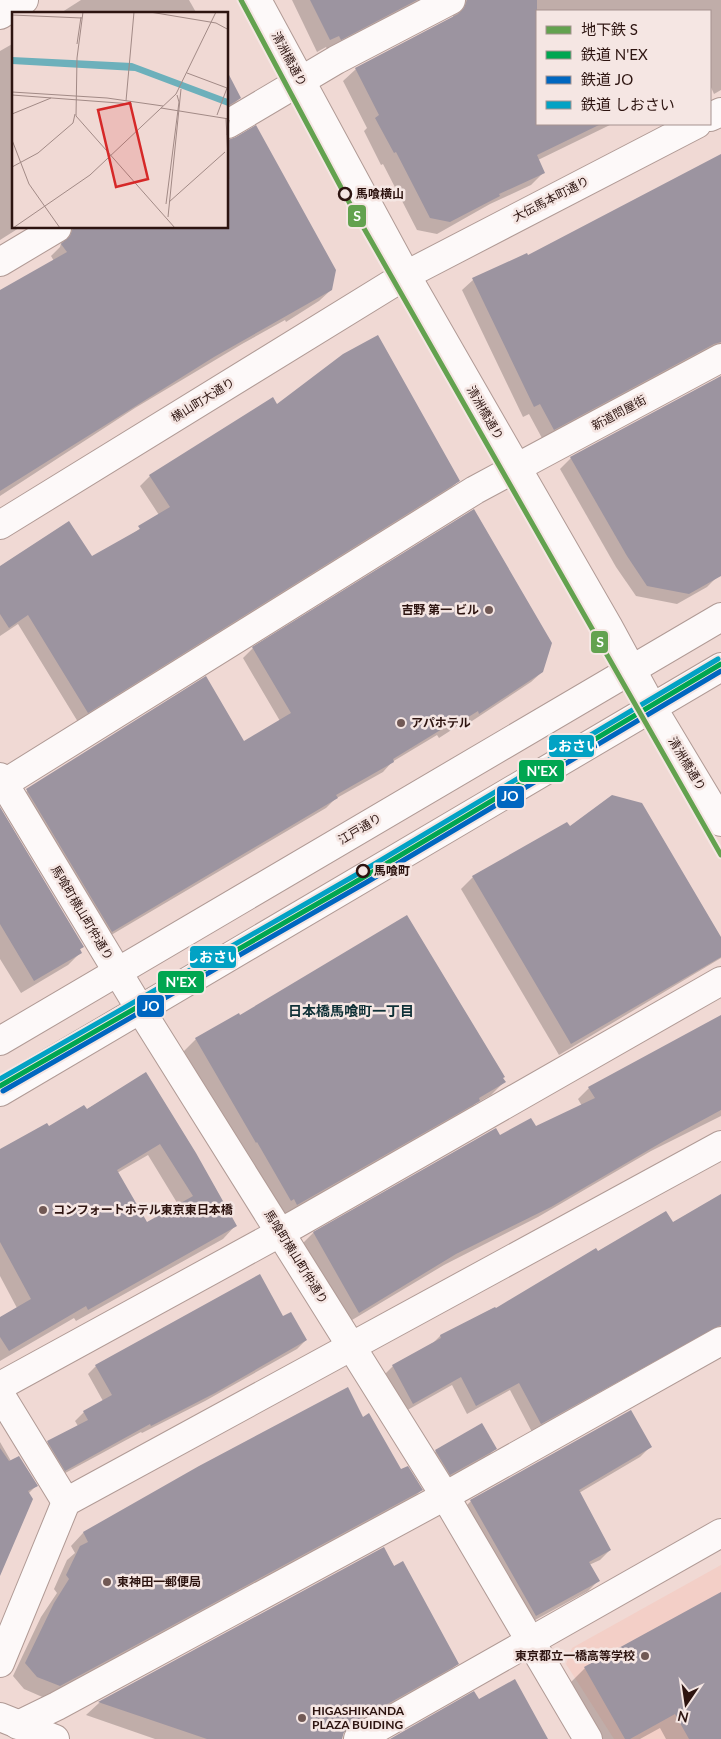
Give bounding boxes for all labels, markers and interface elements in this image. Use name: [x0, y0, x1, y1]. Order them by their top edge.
legend: [536, 10, 711, 125]
inset map: [12, 12, 229, 229]
text: 地下鉄 S: [581, 20, 638, 38]
street label: 清洲橋通り: [269, 29, 310, 89]
text: 鉄道 N'EX: [581, 45, 648, 63]
text: 鉄道 JO: [581, 70, 633, 88]
text: 鉄道 しおさい: [581, 95, 675, 113]
street label: 大伝馬本町通り: [510, 173, 592, 224]
place label: 馬喰横山: [356, 186, 404, 201]
marker: 馬喰横山: [338, 187, 352, 201]
line badge: S: [347, 204, 367, 228]
text: S: [353, 207, 361, 224]
street label: 横山町大通り: [168, 374, 237, 425]
street label: 清洲橋通り: [464, 383, 507, 442]
street label: 新道問屋街: [589, 392, 649, 433]
place label: 吉野 第一 ビル: [401, 602, 479, 617]
marker: 吉野 第一 ビル: [483, 604, 495, 616]
line badge: S: [590, 630, 609, 654]
text: S: [596, 633, 604, 650]
place label: アパホテル: [411, 715, 471, 730]
marker: アパホテル: [395, 717, 407, 729]
line badge: しおさい: [548, 734, 595, 758]
street label: 清洲橋通り: [666, 734, 709, 793]
text: しおさい: [544, 737, 600, 754]
line badge: N'EX: [518, 759, 565, 783]
text: N'EX: [526, 762, 558, 779]
line badge: JO: [496, 785, 525, 809]
text: JO: [501, 787, 519, 804]
street label: 江戸通り: [335, 810, 384, 847]
street label: 馬喰町横山町仲通り: [48, 863, 117, 963]
place label: 馬喰町: [374, 863, 410, 878]
marker: 馬喰町: [356, 864, 370, 878]
line badge: しおさい: [189, 945, 237, 969]
text: しおさい: [185, 948, 241, 965]
line badge: N'EX: [157, 970, 205, 994]
text: N'EX: [165, 973, 197, 990]
line badge: JO: [136, 994, 165, 1018]
text: JO: [142, 997, 160, 1014]
district label: 日本橋馬喰町一丁目: [288, 1002, 414, 1019]
place label: コンフォートホテル東京東日本橋: [53, 1202, 234, 1217]
marker: コンフォートホテル東京東日本橋: [37, 1204, 49, 1216]
street label: 馬喰町横山町仲通り: [261, 1207, 331, 1307]
place label: 東神田一郵便局: [117, 1574, 201, 1589]
marker: 東神田一郵便局: [101, 1576, 113, 1588]
place label: 東京都立一橋高等学校: [515, 1648, 635, 1663]
marker: 東京都立一橋高等学校: [639, 1650, 651, 1662]
north arrow: [661, 1679, 711, 1729]
place label: HIGASHIKANDA PLAZA BUIDING: [312, 1703, 405, 1732]
text: N: [676, 1708, 690, 1727]
marker: HIGASHIKANDA PLAZA BUIDING: [296, 1712, 308, 1724]

